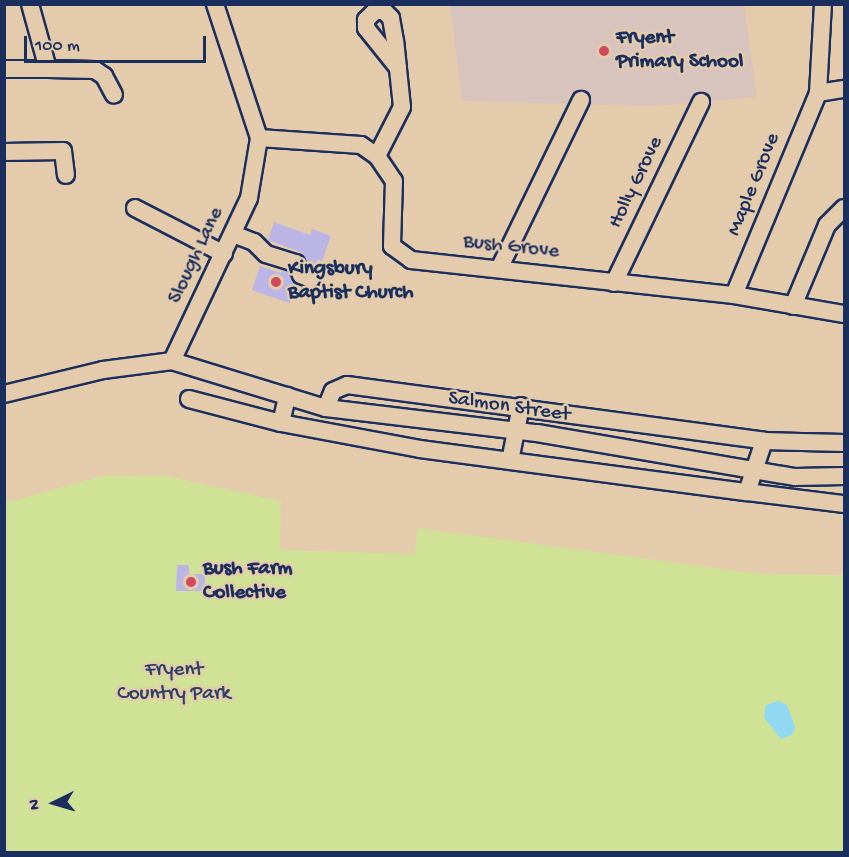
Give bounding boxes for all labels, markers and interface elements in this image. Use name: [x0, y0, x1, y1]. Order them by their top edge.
scale bar: [27, 24, 208, 62]
place label: Fryent Primary School: [616, 26, 743, 76]
text: 100 m: [35, 36, 80, 57]
marker: Fryent Primary School: [597, 44, 611, 58]
street label: Maple Grove: [723, 130, 787, 240]
street label: Holly Grove: [604, 133, 670, 233]
street label: Slough Lane: [164, 204, 230, 308]
street label: Bush Grove: [462, 230, 560, 266]
place label: Kingsbury Baptist Church: [288, 257, 413, 307]
marker: Kingsbury Baptist Church: [269, 275, 283, 289]
street label: Salmon Street: [446, 387, 572, 429]
place label: Bush Farm Collective: [203, 557, 292, 607]
marker: Bush Farm Collective: [184, 575, 198, 589]
park label: Fryent Country Park: [117, 658, 231, 708]
north arrow: [24, 773, 84, 833]
text: N: [26, 799, 45, 811]

